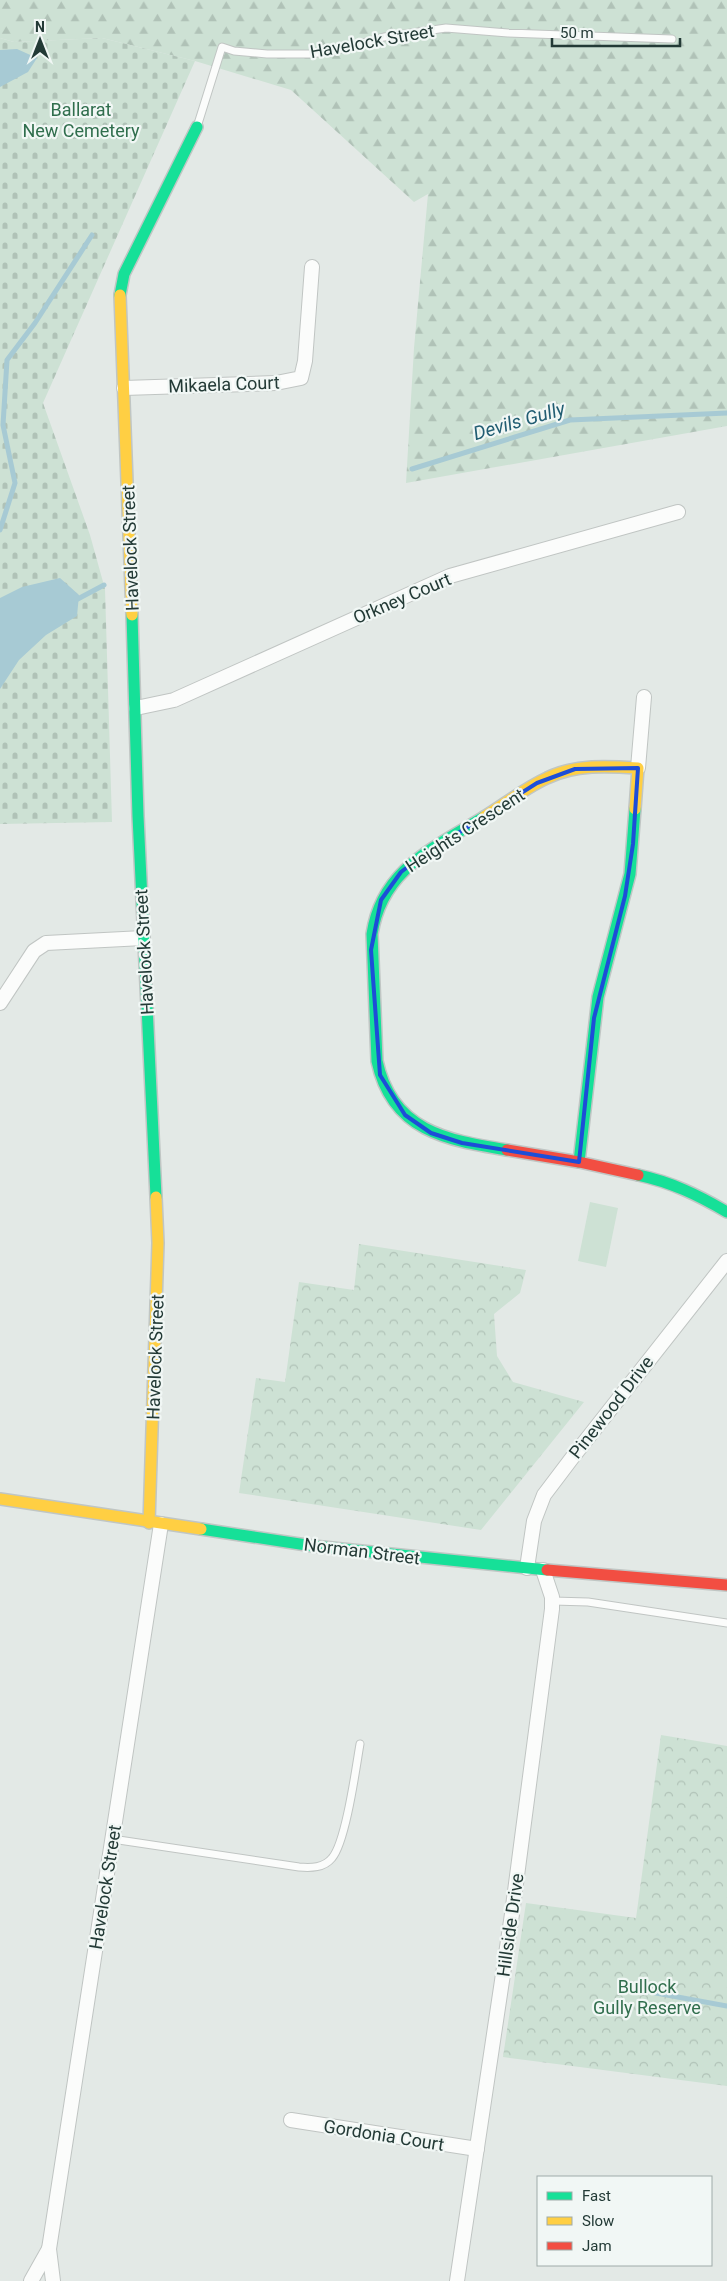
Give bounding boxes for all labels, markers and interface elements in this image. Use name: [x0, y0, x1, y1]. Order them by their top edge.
north arrow: [15, 15, 65, 65]
scale bar: [552, 15, 680, 47]
text: N: [35, 19, 45, 35]
street label: Havelock Street: [308, 20, 436, 62]
text: 50 m: [560, 24, 594, 42]
park label: Ballarat New Cemetery: [22, 99, 140, 141]
street label: Mikaela Court: [168, 372, 280, 396]
water label: Devils Gully: [471, 397, 569, 445]
street label: Havelock Street: [117, 485, 143, 611]
street label: Orkney Court: [350, 568, 454, 628]
street label: Heights Crescent: [402, 784, 529, 876]
street label: Havelock Street: [130, 889, 158, 1015]
street label: Havelock Street: [142, 1294, 168, 1420]
street label: Pinewood Drive: [564, 1352, 658, 1462]
street label: Norman Street: [303, 1533, 421, 1569]
street label: Havelock Street: [85, 1823, 125, 1951]
street label: Hillside Drive: [492, 1872, 528, 1978]
park label: Bullock Gully Reserve: [593, 1976, 701, 2018]
street label: Gordonia Court: [322, 2115, 446, 2155]
legend: [537, 2176, 712, 2266]
text: Fast: [582, 2187, 611, 2205]
text: Slow: [582, 2212, 614, 2230]
text: Jam: [582, 2237, 612, 2255]

